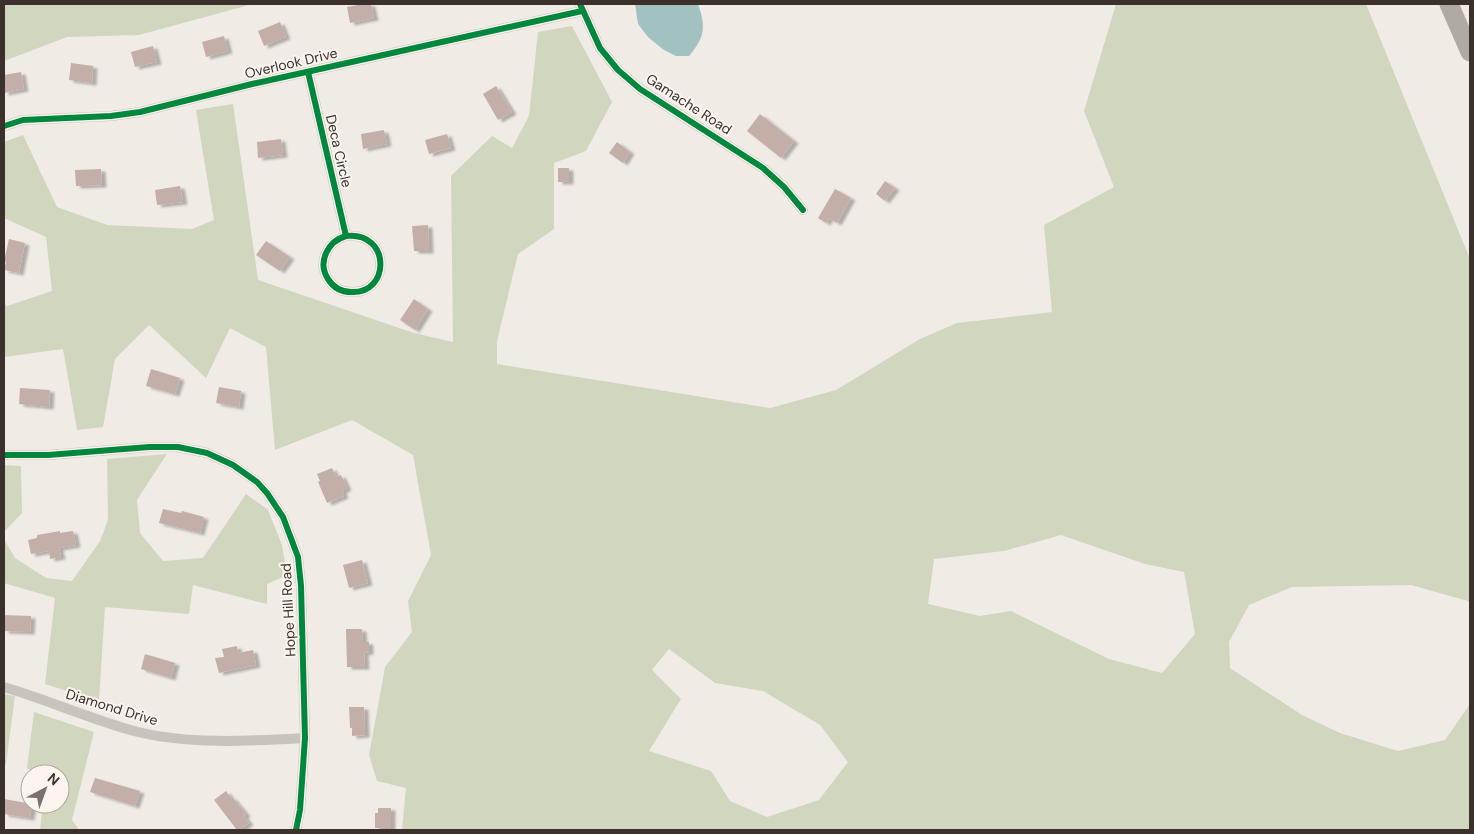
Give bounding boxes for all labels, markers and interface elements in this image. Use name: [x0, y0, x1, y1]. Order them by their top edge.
street label: Overlook Drive: [243, 44, 339, 82]
street label: Gamache Road: [643, 70, 735, 138]
street label: Deca Circle: [322, 113, 356, 189]
street label: Hope Hill Road: [277, 563, 299, 657]
street label: Diamond Drive: [64, 684, 160, 730]
north arrow: [20, 764, 70, 814]
text: N: [44, 769, 63, 789]

